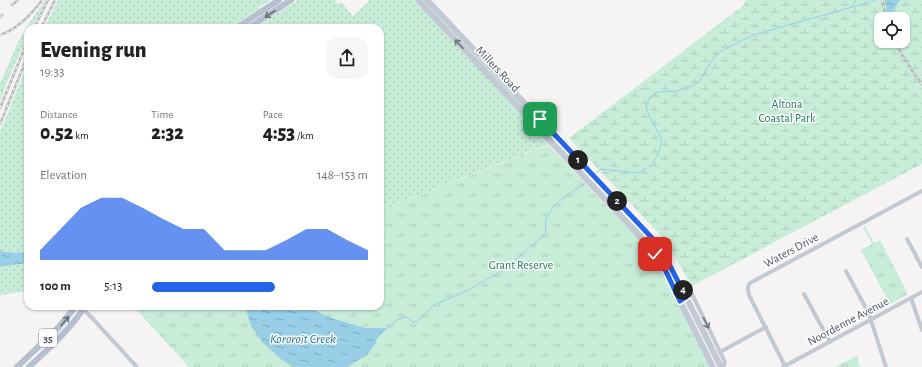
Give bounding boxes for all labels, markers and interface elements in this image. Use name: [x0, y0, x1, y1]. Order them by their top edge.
one-way arrow: [265, 10, 276, 18]
map controls: [874, 12, 910, 48]
button: locate: [874, 12, 910, 48]
button: share: [326, 37, 368, 79]
text: Evening run: [40, 39, 147, 61]
one-way arrow: [454, 39, 464, 49]
street label: Millers Road: [474, 44, 522, 94]
text: 19:33: [40, 66, 64, 79]
park label: Altona Coastal Park: [759, 98, 816, 124]
pin: [523, 102, 557, 136]
icon: arrive: [529, 108, 551, 130]
text: Distance: [40, 109, 77, 120]
text: Time: [151, 109, 173, 120]
text: Pace: [263, 109, 282, 120]
text: 0.52: [40, 123, 73, 143]
text: 2:32: [151, 123, 184, 143]
text: 4:53: [263, 123, 295, 143]
text: km: [73, 130, 89, 141]
text: /km: [295, 130, 314, 141]
pin: 1: [568, 150, 588, 170]
text: 1: [576, 154, 580, 165]
text: Elevation: [40, 169, 87, 182]
text: 148–153 m: [317, 169, 368, 182]
pin: 2: [607, 191, 627, 211]
text: 2: [614, 195, 620, 206]
street label: Waters Drive: [762, 231, 820, 269]
pin: [638, 237, 672, 271]
icon: check: [644, 243, 666, 265]
park label: Grant Reserve: [489, 259, 553, 271]
text: 100 m: [40, 280, 71, 293]
text: 5:13: [104, 280, 122, 293]
pin: 4: [673, 280, 693, 300]
text: 4: [680, 284, 686, 295]
street label: Noordenne Avenue: [805, 295, 891, 347]
one-way arrow: [60, 315, 69, 326]
one-way arrow: [703, 317, 710, 329]
road number: 35: [39, 329, 57, 347]
water label: Kororoit Creek: [270, 333, 336, 346]

